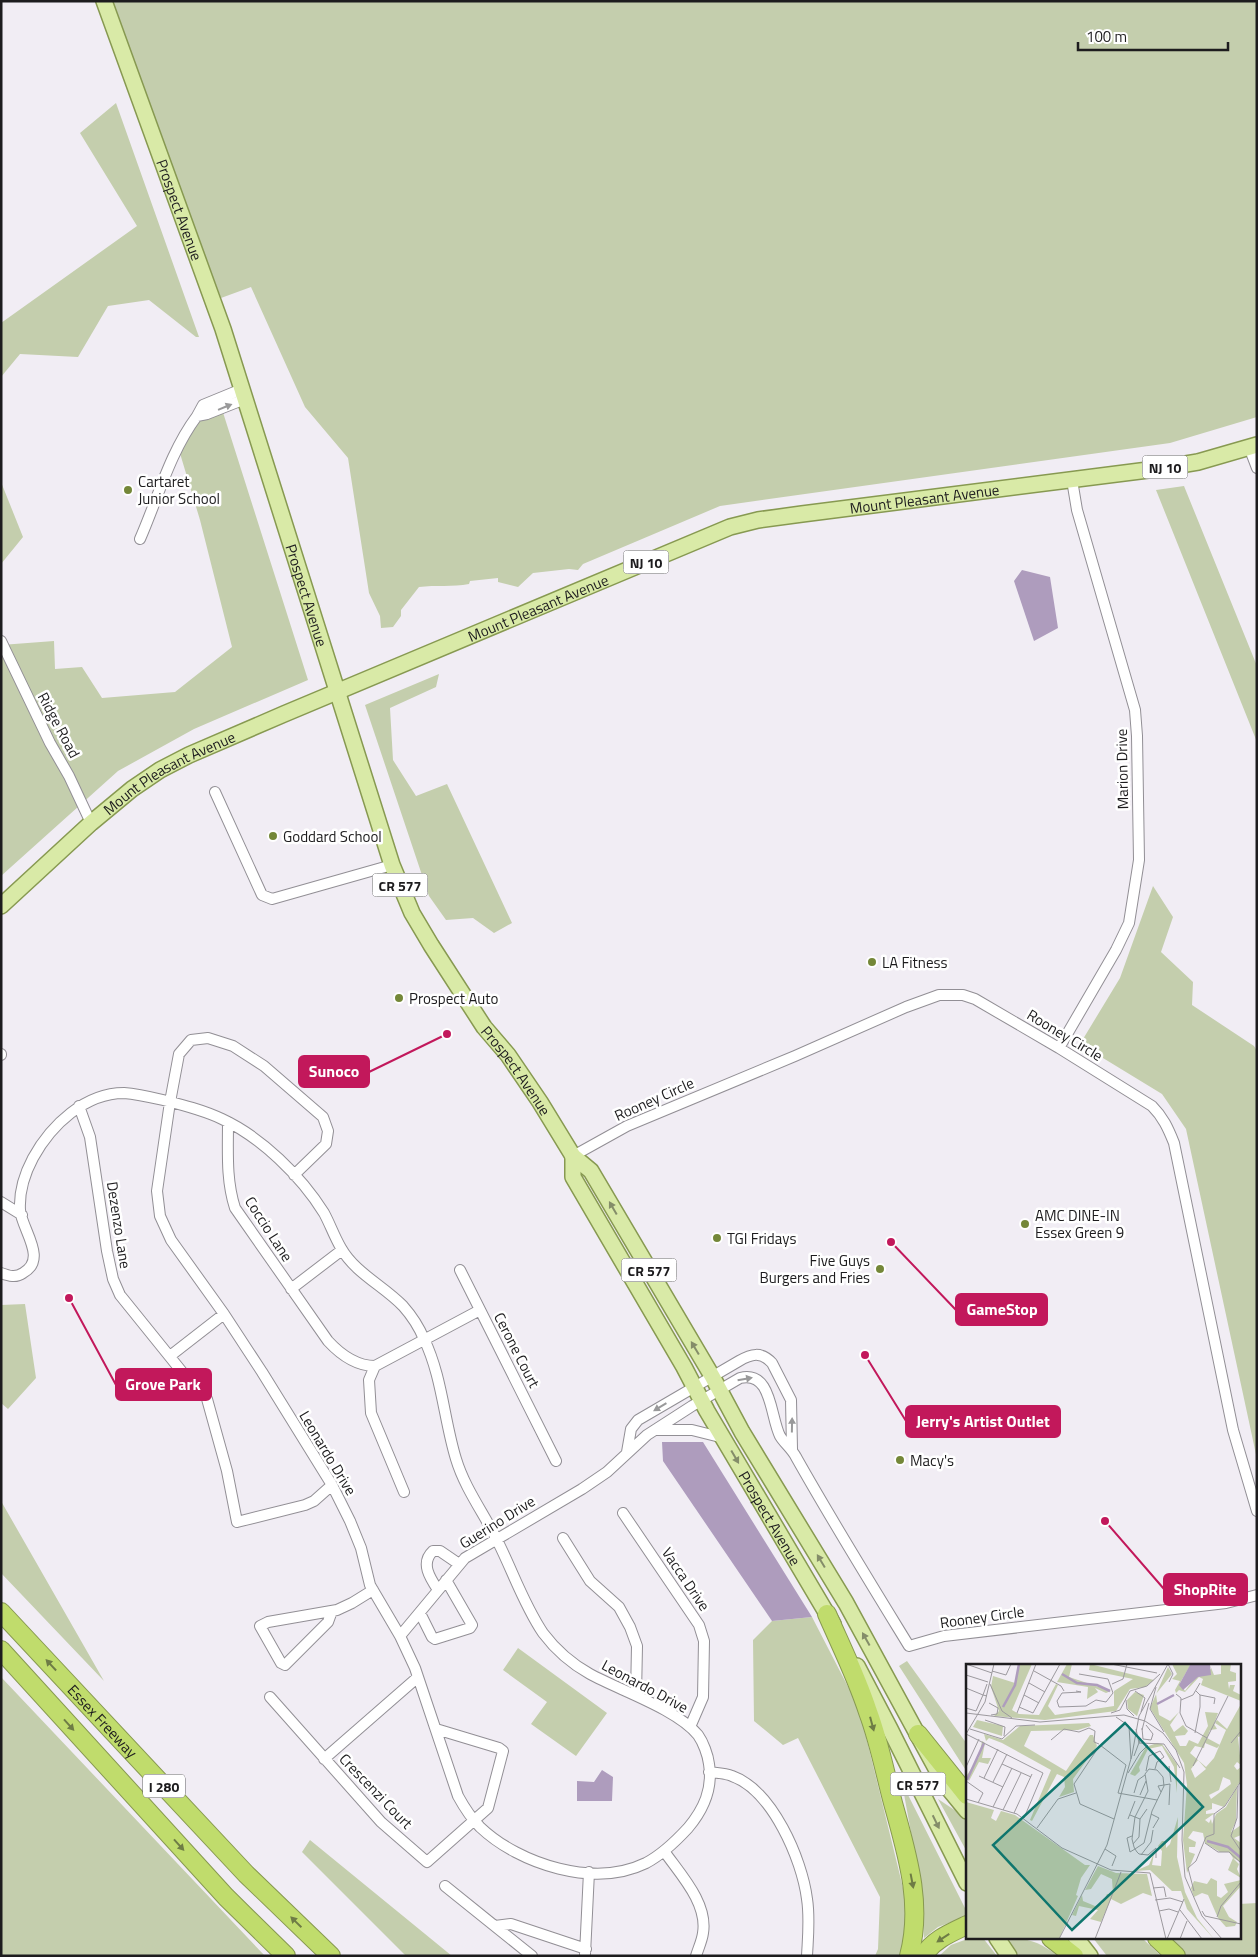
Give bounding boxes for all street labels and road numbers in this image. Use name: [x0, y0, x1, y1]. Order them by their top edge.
street label: Prospect Avenue: [151, 156, 209, 264]
road number: NJ 10: [1142, 456, 1188, 478]
street label: Mount Pleasant Avenue: [848, 478, 1001, 519]
street label: Prospect Avenue: [280, 541, 334, 649]
road number: NJ 10: [624, 550, 668, 574]
street label: Mount Pleasant Avenue: [464, 568, 612, 647]
street label: Ridge Road: [32, 688, 86, 762]
street label: Mount Pleasant Avenue: [98, 725, 239, 820]
street label: Marion Drive: [1110, 728, 1134, 810]
road number: CR 577: [372, 874, 428, 896]
street label: Rooney Circle: [1023, 1003, 1107, 1067]
street label: Prospect Avenue: [476, 1020, 557, 1120]
street label: Rooney Circle: [610, 1071, 698, 1127]
street label: Dezenzo Lane: [101, 1180, 137, 1270]
street label: Coccio Lane: [239, 1192, 299, 1266]
road number: CR 577: [622, 1258, 676, 1282]
street label: Cerone Court: [488, 1308, 546, 1392]
street label: Leonardo Drive: [294, 1406, 362, 1500]
street label: Prospect Avenue: [733, 1466, 807, 1570]
street label: Guerino Drive: [455, 1490, 539, 1554]
street label: Vacca Drive: [656, 1543, 716, 1615]
street label: Rooney Circle: [938, 1600, 1026, 1634]
street label: Leonardo Drive: [598, 1654, 692, 1718]
street label: Essex Freeway: [62, 1679, 143, 1763]
street label: Crescenzi Court: [334, 1748, 419, 1835]
road number: CR 577: [890, 1772, 946, 1796]
road number: I 280: [143, 1774, 185, 1798]

